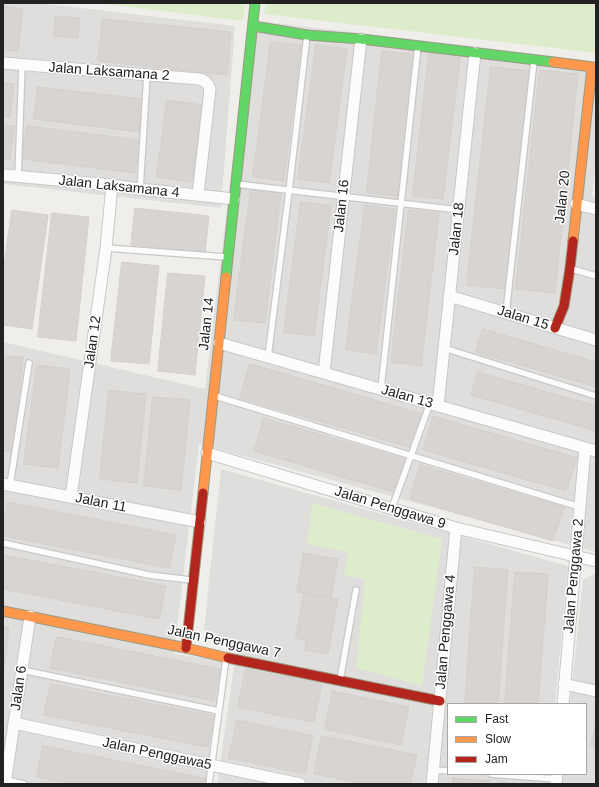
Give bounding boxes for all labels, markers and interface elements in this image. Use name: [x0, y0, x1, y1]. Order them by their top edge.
street label: Jalan Laksamana 2: [48, 59, 170, 85]
street label: Jalan 20: [552, 170, 574, 224]
street label: Jalan Laksamana 4: [58, 172, 180, 202]
street label: Jalan 16: [331, 179, 353, 233]
street label: Jalan 18: [446, 202, 468, 256]
street label: Jalan 14: [196, 297, 218, 351]
street label: Jalan 15: [495, 302, 551, 334]
street label: Jalan 12: [81, 315, 105, 369]
street label: Jalan 13: [379, 382, 435, 412]
street label: Jalan Penggawa 9: [332, 483, 448, 533]
street label: Jalan 11: [74, 490, 128, 516]
street label: Jalan Penggawa 2: [561, 518, 587, 634]
street label: Jalan Penggawa 4: [433, 574, 459, 690]
street label: Jalan Penggawa 7: [166, 622, 282, 662]
street label: Jalan 6: [8, 664, 30, 712]
legend: [447, 703, 587, 775]
text: Fast: [485, 712, 508, 726]
text: Slow: [485, 732, 511, 746]
street label: Jalan Penggawa5: [101, 734, 213, 774]
text: Jam: [485, 752, 508, 766]

